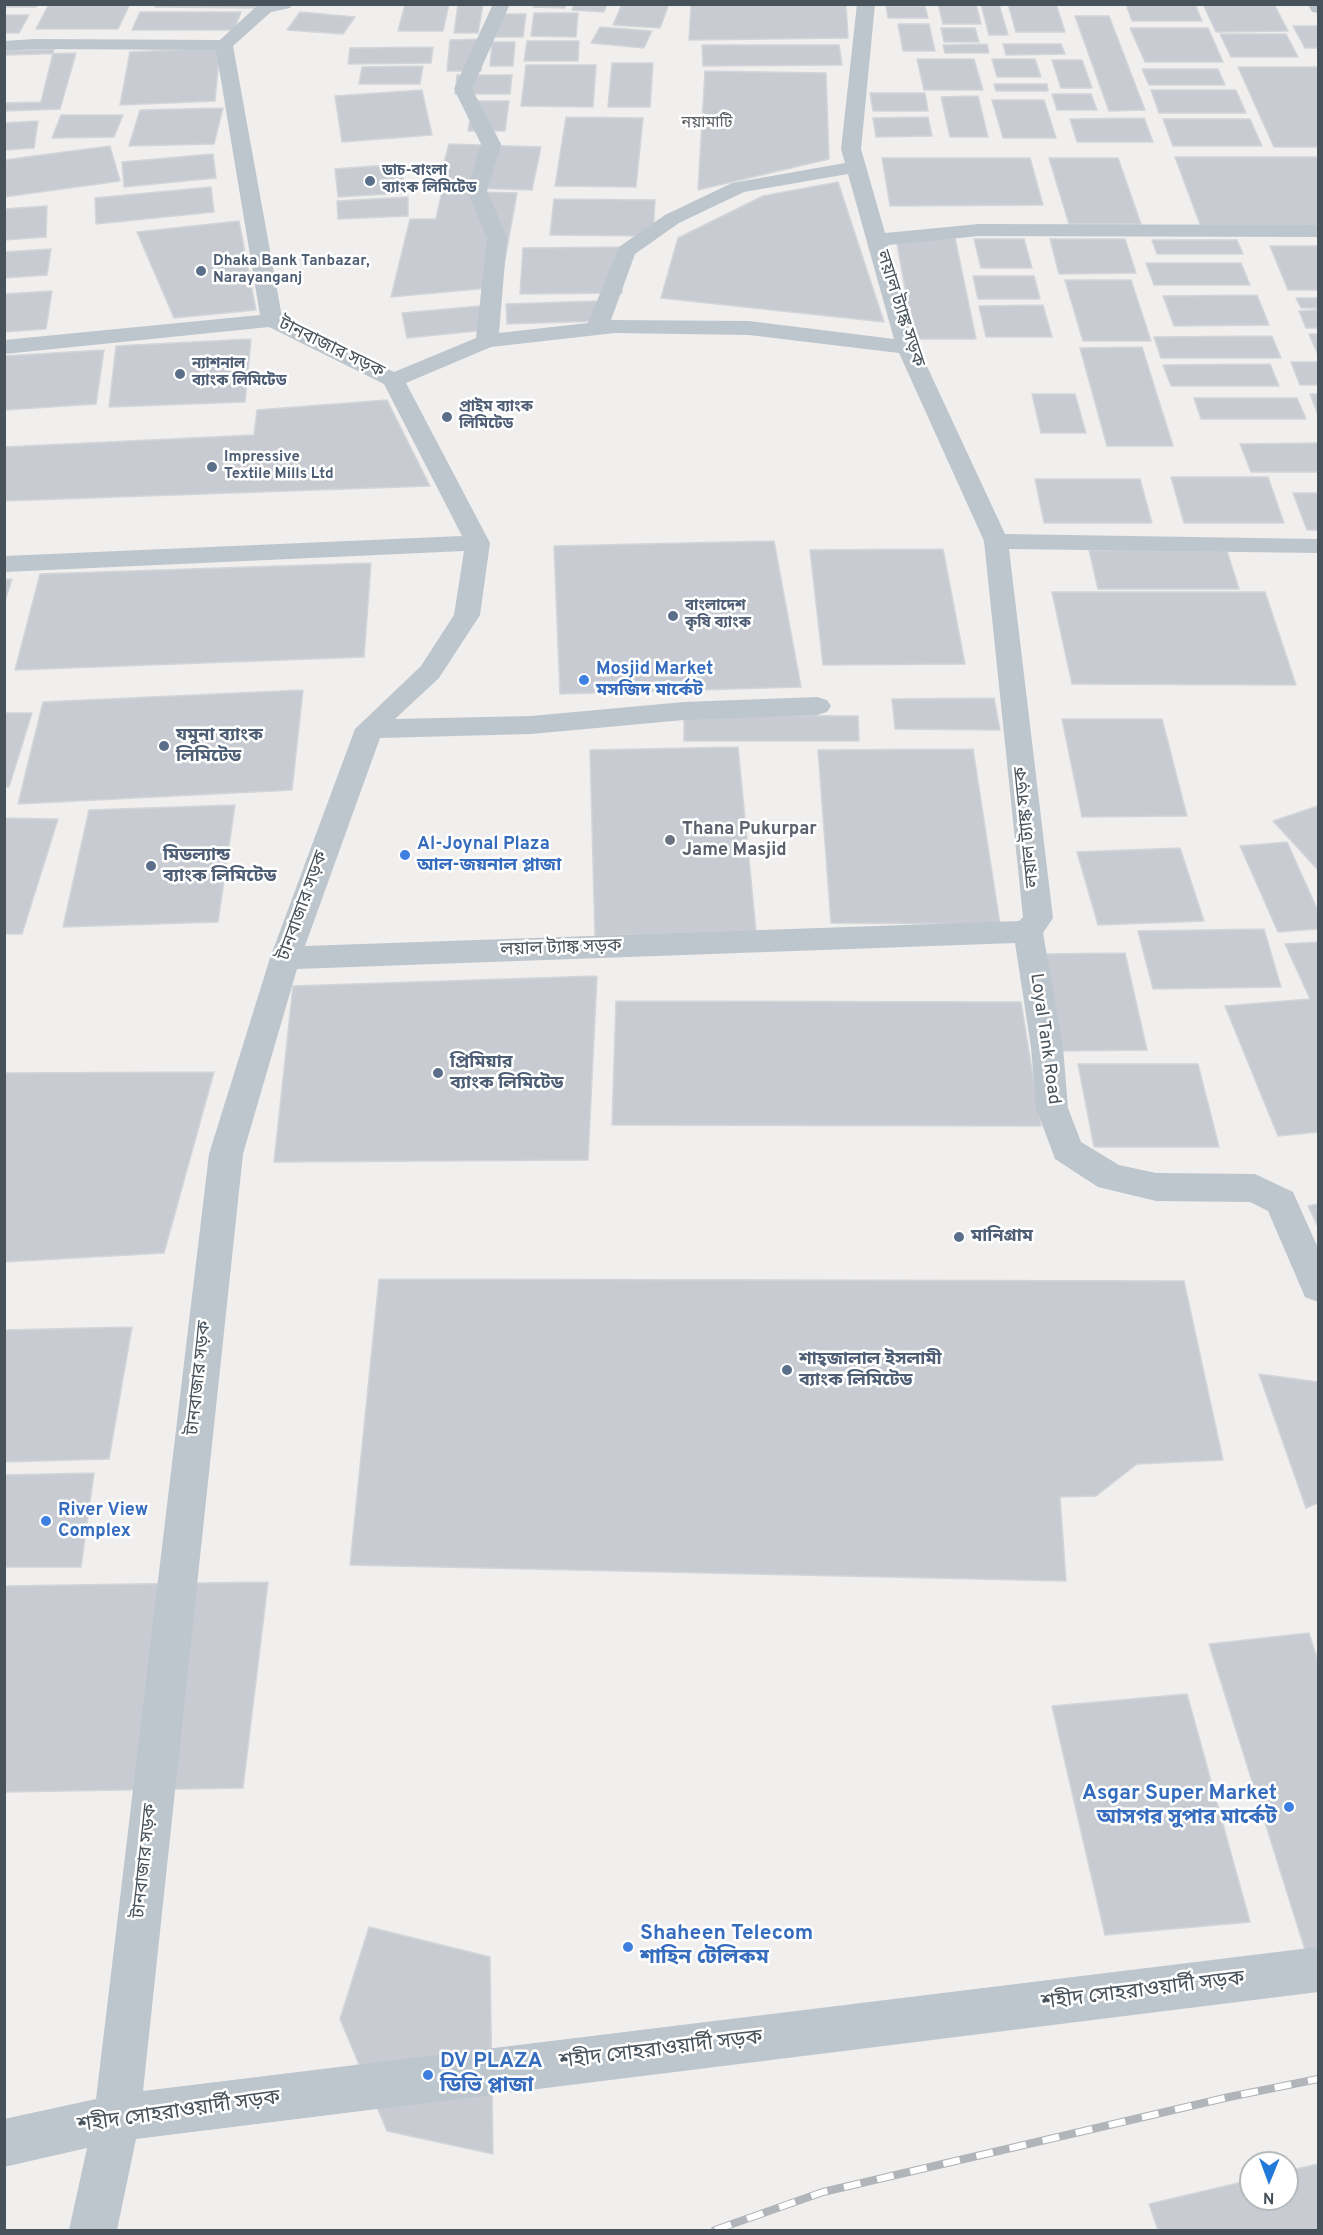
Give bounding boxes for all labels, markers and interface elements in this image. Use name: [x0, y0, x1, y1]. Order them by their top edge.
district label: নয়ামাটি: [682, 114, 732, 134]
place label: ডাচ-বাংলা ব্যাংক লিমিটেড: [382, 163, 477, 198]
marker: ডাচ-বাংলা ব্যাংক লিমিটেড: [363, 174, 377, 188]
street label: লয়াল ট্যাঙ্ক সড়ক: [870, 248, 928, 370]
place label: Dhaka Bank Tanbazar, Narayanganj: [213, 253, 370, 288]
marker: Dhaka Bank Tanbazar, Narayanganj: [194, 264, 208, 278]
street label: টানবাজার সড়ক: [275, 314, 387, 384]
place label: ন্যাশনাল ব্যাংক লিমিটেড: [192, 356, 287, 391]
marker: ন্যাশনাল ব্যাংক লিমিটেড: [173, 367, 187, 381]
place label: প্রাইম ব্যাংক লিমিটেড: [459, 399, 533, 434]
marker: প্রাইম ব্যাংক লিমিটেড: [440, 410, 454, 424]
place label: Impressive Textile Mills Ltd: [224, 449, 334, 484]
marker: Impressive Textile Mills Ltd: [205, 460, 219, 474]
place label: বাংলাদেশ কৃষি ব্যাংক: [685, 598, 751, 633]
marker: বাংলাদেশ কৃষি ব্যাংক: [666, 609, 680, 623]
place label: Mosjid Market মসজিদ মার্কেট: [596, 659, 713, 702]
marker: Mosjid Market মসজিদ মার্কেট: [577, 673, 591, 687]
place label: যমুনা ব্যাংক লিমিটেড: [176, 725, 263, 768]
marker: যমুনা ব্যাংক লিমিটেড: [157, 739, 171, 753]
street label: লয়াল ট্যাঙ্ক সড়ক: [1011, 766, 1045, 888]
place label: Thana Pukurpar Jame Masjid: [682, 819, 817, 862]
marker: Thana Pukurpar Jame Masjid: [663, 833, 677, 847]
place label: Al-Joynal Plaza আল-জয়নাল প্লাজা: [417, 834, 561, 876]
place label: মিডল্যান্ড ব্যাংক লিমিটেড: [163, 845, 276, 888]
street label: টানবাজার সড়ক: [274, 848, 334, 964]
marker: Al-Joynal Plaza আল-জয়নাল প্লাজা: [398, 848, 412, 862]
marker: মিডল্যান্ড ব্যাংক লিমিটেড: [144, 859, 158, 873]
street label: লয়াল ট্যাঙ্ক সড়ক: [500, 936, 622, 962]
street label: Loyal Tank Road: [1024, 972, 1064, 1106]
place label: প্রিমিয়ার ব্যাংক লিমিটেড: [450, 1052, 563, 1094]
marker: প্রিমিয়ার ব্যাংক লিমিটেড: [431, 1066, 445, 1080]
place label: মানিগ্রাম: [971, 1226, 1033, 1248]
marker: মানিগ্রাম: [952, 1230, 966, 1244]
street label: টানবাজার সড়ক: [183, 1320, 217, 1436]
place label: শাহ্জালাল ইসলামী ব্যাংক লিমিটেড: [799, 1349, 942, 1392]
marker: শাহ্জালাল ইসলামী ব্যাংক লিমিটেড: [780, 1363, 794, 1377]
place label: River View Complex: [58, 1500, 148, 1543]
marker: River View Complex: [39, 1514, 53, 1528]
place label: Asgar Super Market আসগর সুপার মার্কেট: [1082, 1782, 1277, 1832]
marker: Asgar Super Market আসগর সুপার মার্কেট: [1282, 1800, 1296, 1814]
street label: টানবাজার সড়ক: [129, 1803, 163, 1919]
place label: Shaheen Telecom শাহিন টেলিকম: [640, 1922, 813, 1972]
marker: Shaheen Telecom শাহিন টেলিকম: [621, 1940, 635, 1954]
street label: শহীদ সোহরাওয়ার্দী সড়ক: [1040, 1967, 1246, 2017]
street label: শহীদ সোহরাওয়ার্দী সড়ক: [558, 2026, 764, 2076]
place label: DV PLAZA ডিভি প্লাজা: [440, 2050, 542, 2100]
marker: DV PLAZA ডিভি প্লাজা: [421, 2068, 435, 2082]
street label: শহীদ সোহরাওয়ার্দী সড়ক: [76, 2086, 282, 2140]
north arrow: [1239, 2151, 1299, 2211]
text: N: [1263, 2187, 1275, 2207]

